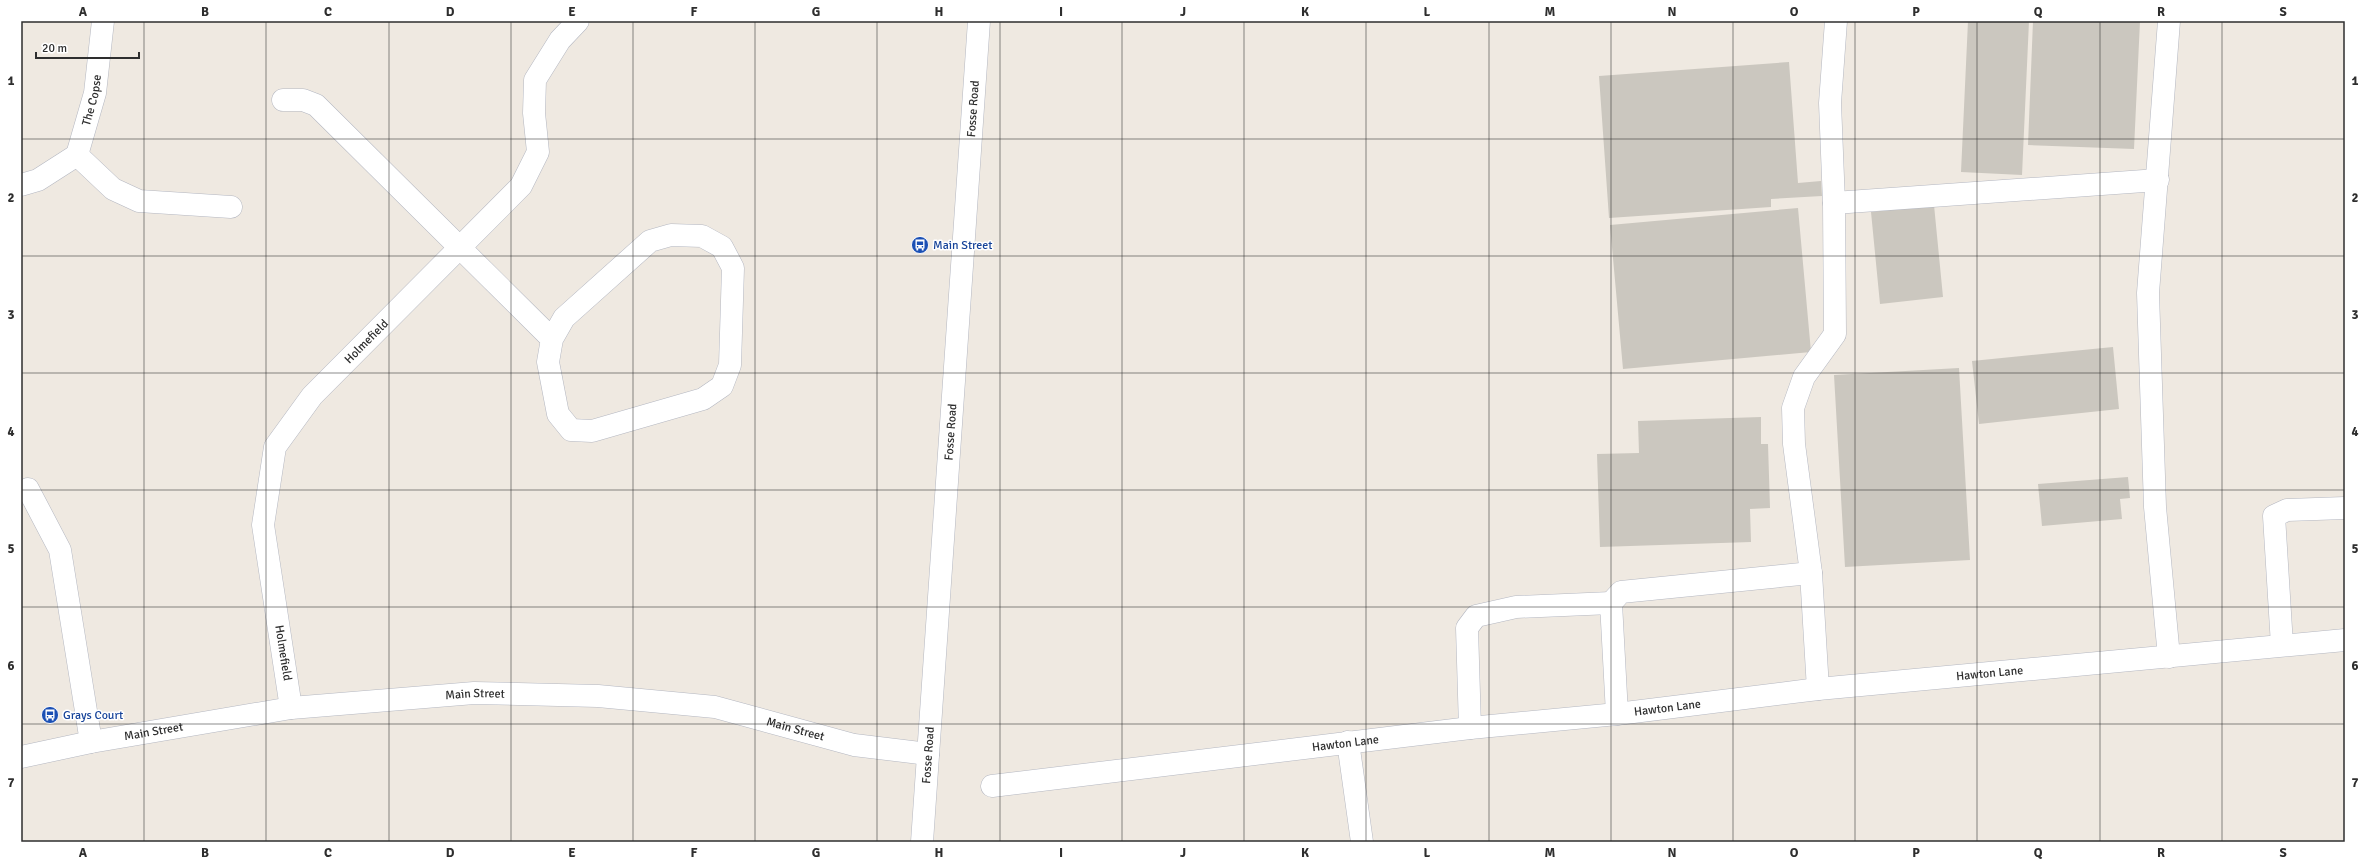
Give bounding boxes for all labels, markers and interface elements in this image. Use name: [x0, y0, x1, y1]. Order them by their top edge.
text: A: [79, 4, 88, 20]
text: B: [201, 4, 209, 20]
text: C: [324, 4, 332, 20]
text: D: [446, 4, 455, 20]
text: E: [568, 4, 576, 20]
text: F: [691, 4, 698, 20]
text: G: [812, 4, 820, 20]
text: H: [935, 4, 943, 20]
text: I: [1059, 4, 1063, 20]
text: J: [1180, 4, 1186, 20]
text: K: [1301, 4, 1309, 20]
text: L: [1424, 4, 1431, 20]
text: M: [1545, 4, 1556, 20]
text: N: [1667, 4, 1677, 20]
text: O: [1790, 4, 1799, 20]
text: P: [1912, 4, 1920, 20]
text: Q: [2034, 4, 2043, 20]
text: R: [2157, 4, 2165, 20]
text: S: [2279, 4, 2287, 20]
scale bar: [36, 34, 139, 60]
text: 20 m: [42, 41, 67, 56]
text: 1: [7, 73, 15, 89]
text: 1: [2351, 73, 2359, 89]
street label: The Copse: [78, 74, 105, 127]
street label: Fosse Road: [963, 80, 982, 138]
text: 2: [7, 190, 15, 206]
text: 2: [2351, 190, 2359, 206]
bus stop icon: Main Street: [910, 235, 930, 255]
place label: Main Street: [933, 238, 993, 253]
text: 3: [7, 307, 15, 323]
text: 3: [2351, 307, 2359, 323]
street label: Holmefield: [341, 316, 391, 367]
street label: Fosse Road: [941, 403, 960, 461]
text: 4: [7, 424, 15, 440]
text: 4: [2351, 424, 2359, 440]
text: 5: [7, 541, 15, 557]
text: 5: [2351, 541, 2359, 557]
street label: Holmefield: [271, 624, 295, 682]
text: 6: [7, 658, 15, 674]
text: 6: [2351, 658, 2359, 674]
street label: Hawton Lane: [1955, 662, 2024, 684]
street label: Main Street: [445, 685, 505, 703]
street label: Hawton Lane: [1633, 696, 1702, 719]
bus stop icon: Grays Court: [40, 705, 60, 725]
place label: Grays Court: [63, 708, 123, 723]
street label: Main Street: [765, 714, 826, 744]
street label: Main Street: [123, 719, 184, 744]
street label: Fosse Road: [919, 726, 937, 784]
street label: Hawton Lane: [1311, 732, 1380, 755]
text: 7: [7, 775, 15, 791]
text: 7: [2351, 775, 2359, 791]
text: A: [79, 845, 88, 861]
text: B: [201, 845, 209, 861]
text: C: [324, 845, 332, 861]
text: D: [446, 845, 455, 861]
text: E: [568, 845, 576, 861]
text: F: [691, 845, 698, 861]
text: G: [812, 845, 820, 861]
text: H: [935, 845, 943, 861]
text: I: [1059, 845, 1063, 861]
text: J: [1180, 845, 1186, 861]
text: K: [1301, 845, 1309, 861]
text: L: [1424, 845, 1431, 861]
text: M: [1545, 845, 1556, 861]
text: N: [1667, 845, 1677, 861]
text: O: [1790, 845, 1799, 861]
text: P: [1912, 845, 1920, 861]
text: Q: [2034, 845, 2043, 861]
text: R: [2157, 845, 2165, 861]
text: S: [2279, 845, 2287, 861]

